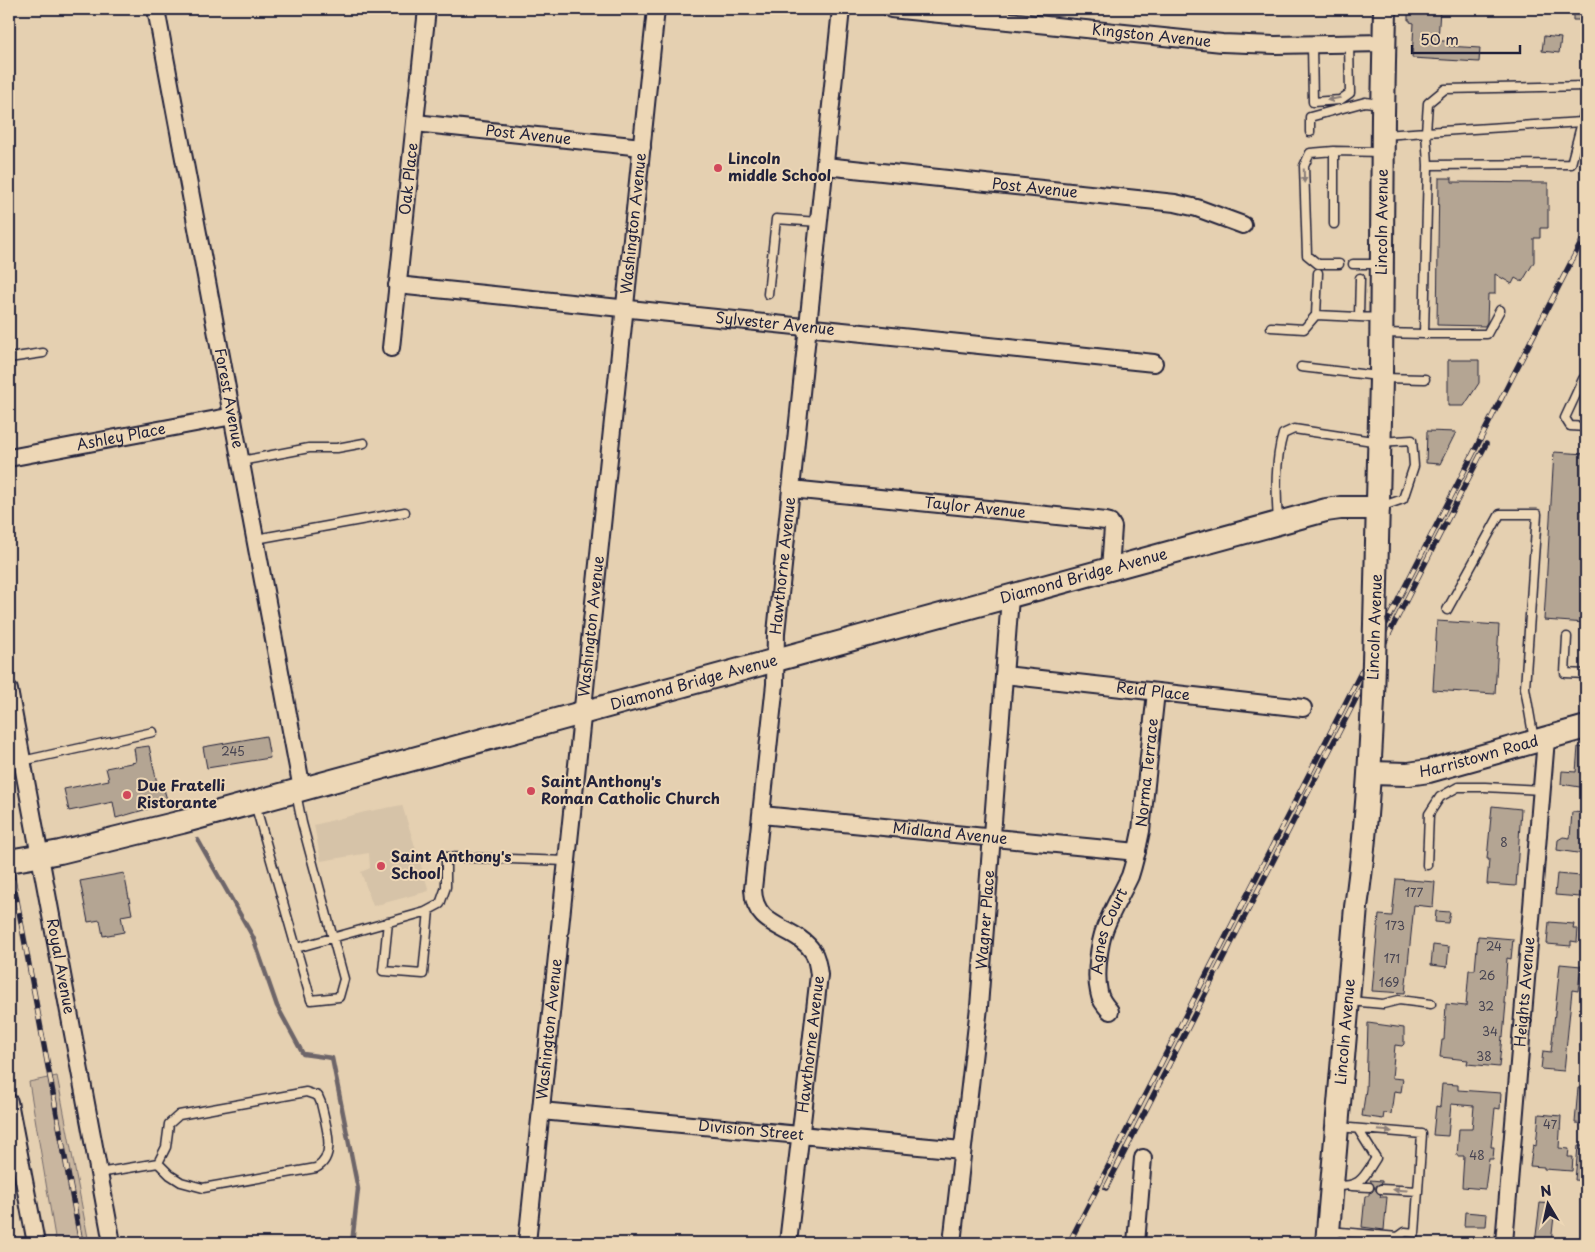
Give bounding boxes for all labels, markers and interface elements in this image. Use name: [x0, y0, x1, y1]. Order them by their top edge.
street label: Kingston Avenue: [1091, 17, 1213, 52]
scale bar: [1412, 22, 1520, 54]
text: 50 m: [1420, 27, 1459, 50]
one-way arrow: [1327, 95, 1342, 103]
street label: Post Avenue: [484, 118, 573, 149]
street label: Oak Place: [392, 141, 423, 216]
place label: Lincoln middle School: [728, 146, 831, 186]
street label: Washington Avenue: [613, 152, 651, 295]
marker: Lincoln middle School: [712, 162, 724, 174]
one-way arrow: [1301, 168, 1309, 184]
street label: Lincoln Avenue: [1369, 169, 1393, 275]
street label: Post Avenue: [991, 171, 1079, 203]
street label: Sylvester Avenue: [714, 305, 836, 340]
street label: Forest Avenue: [210, 346, 251, 450]
street label: Ashley Place: [74, 416, 167, 455]
street label: Taylor Avenue: [923, 490, 1027, 523]
street label: Hawthorne Avenue: [763, 496, 800, 635]
street label: Diamond Bridge Avenue: [997, 541, 1169, 608]
street label: Washington Avenue: [571, 554, 609, 698]
street label: Lincoln Avenue: [1360, 573, 1387, 680]
street label: Diamond Bridge Avenue: [607, 647, 780, 715]
street label: Reid Place: [1115, 674, 1191, 705]
street label: Norma Terrace: [1129, 717, 1163, 828]
street label: Harristown Road: [1418, 728, 1541, 782]
house number: 245: [221, 742, 245, 760]
place label: Saint Anthony's Roman Catholic Church: [541, 769, 720, 809]
place label: Due Fratelli Ristorante: [137, 773, 225, 813]
marker: Saint Anthony's Roman Catholic Church: [525, 785, 537, 797]
marker: Due Fratelli Ristorante: [121, 789, 133, 801]
street label: Midland Avenue: [892, 815, 1009, 849]
house number: 8: [1500, 833, 1508, 851]
place label: Saint Anthony's School: [391, 844, 511, 884]
marker: Saint Anthony's School: [375, 860, 387, 872]
street label: Wagner Place: [969, 869, 999, 970]
street label: Agnes Court: [1084, 883, 1132, 975]
house number: 177: [1405, 883, 1424, 901]
street label: Royal Avenue: [42, 916, 82, 1016]
house number: 173: [1385, 916, 1405, 934]
street label: Heights Avenue: [1507, 936, 1539, 1048]
house number: 24: [1486, 937, 1502, 955]
house number: 171: [1384, 949, 1400, 967]
street label: Washington Avenue: [529, 957, 567, 1101]
house number: 26: [1479, 966, 1495, 984]
house number: 169: [1379, 973, 1399, 991]
street label: Hawthorne Avenue: [790, 974, 829, 1114]
street label: Lincoln Avenue: [1328, 978, 1360, 1086]
house number: 32: [1478, 997, 1494, 1015]
house number: 34: [1482, 1022, 1498, 1040]
house number: 38: [1476, 1047, 1492, 1065]
street label: Division Street: [697, 1113, 805, 1145]
house number: 47: [1543, 1115, 1558, 1133]
one-way arrow: [1377, 1127, 1393, 1135]
house number: 48: [1469, 1146, 1485, 1164]
text: N: [1539, 1179, 1553, 1202]
north arrow: [1522, 1180, 1572, 1230]
one-way arrow: [1391, 1186, 1407, 1194]

